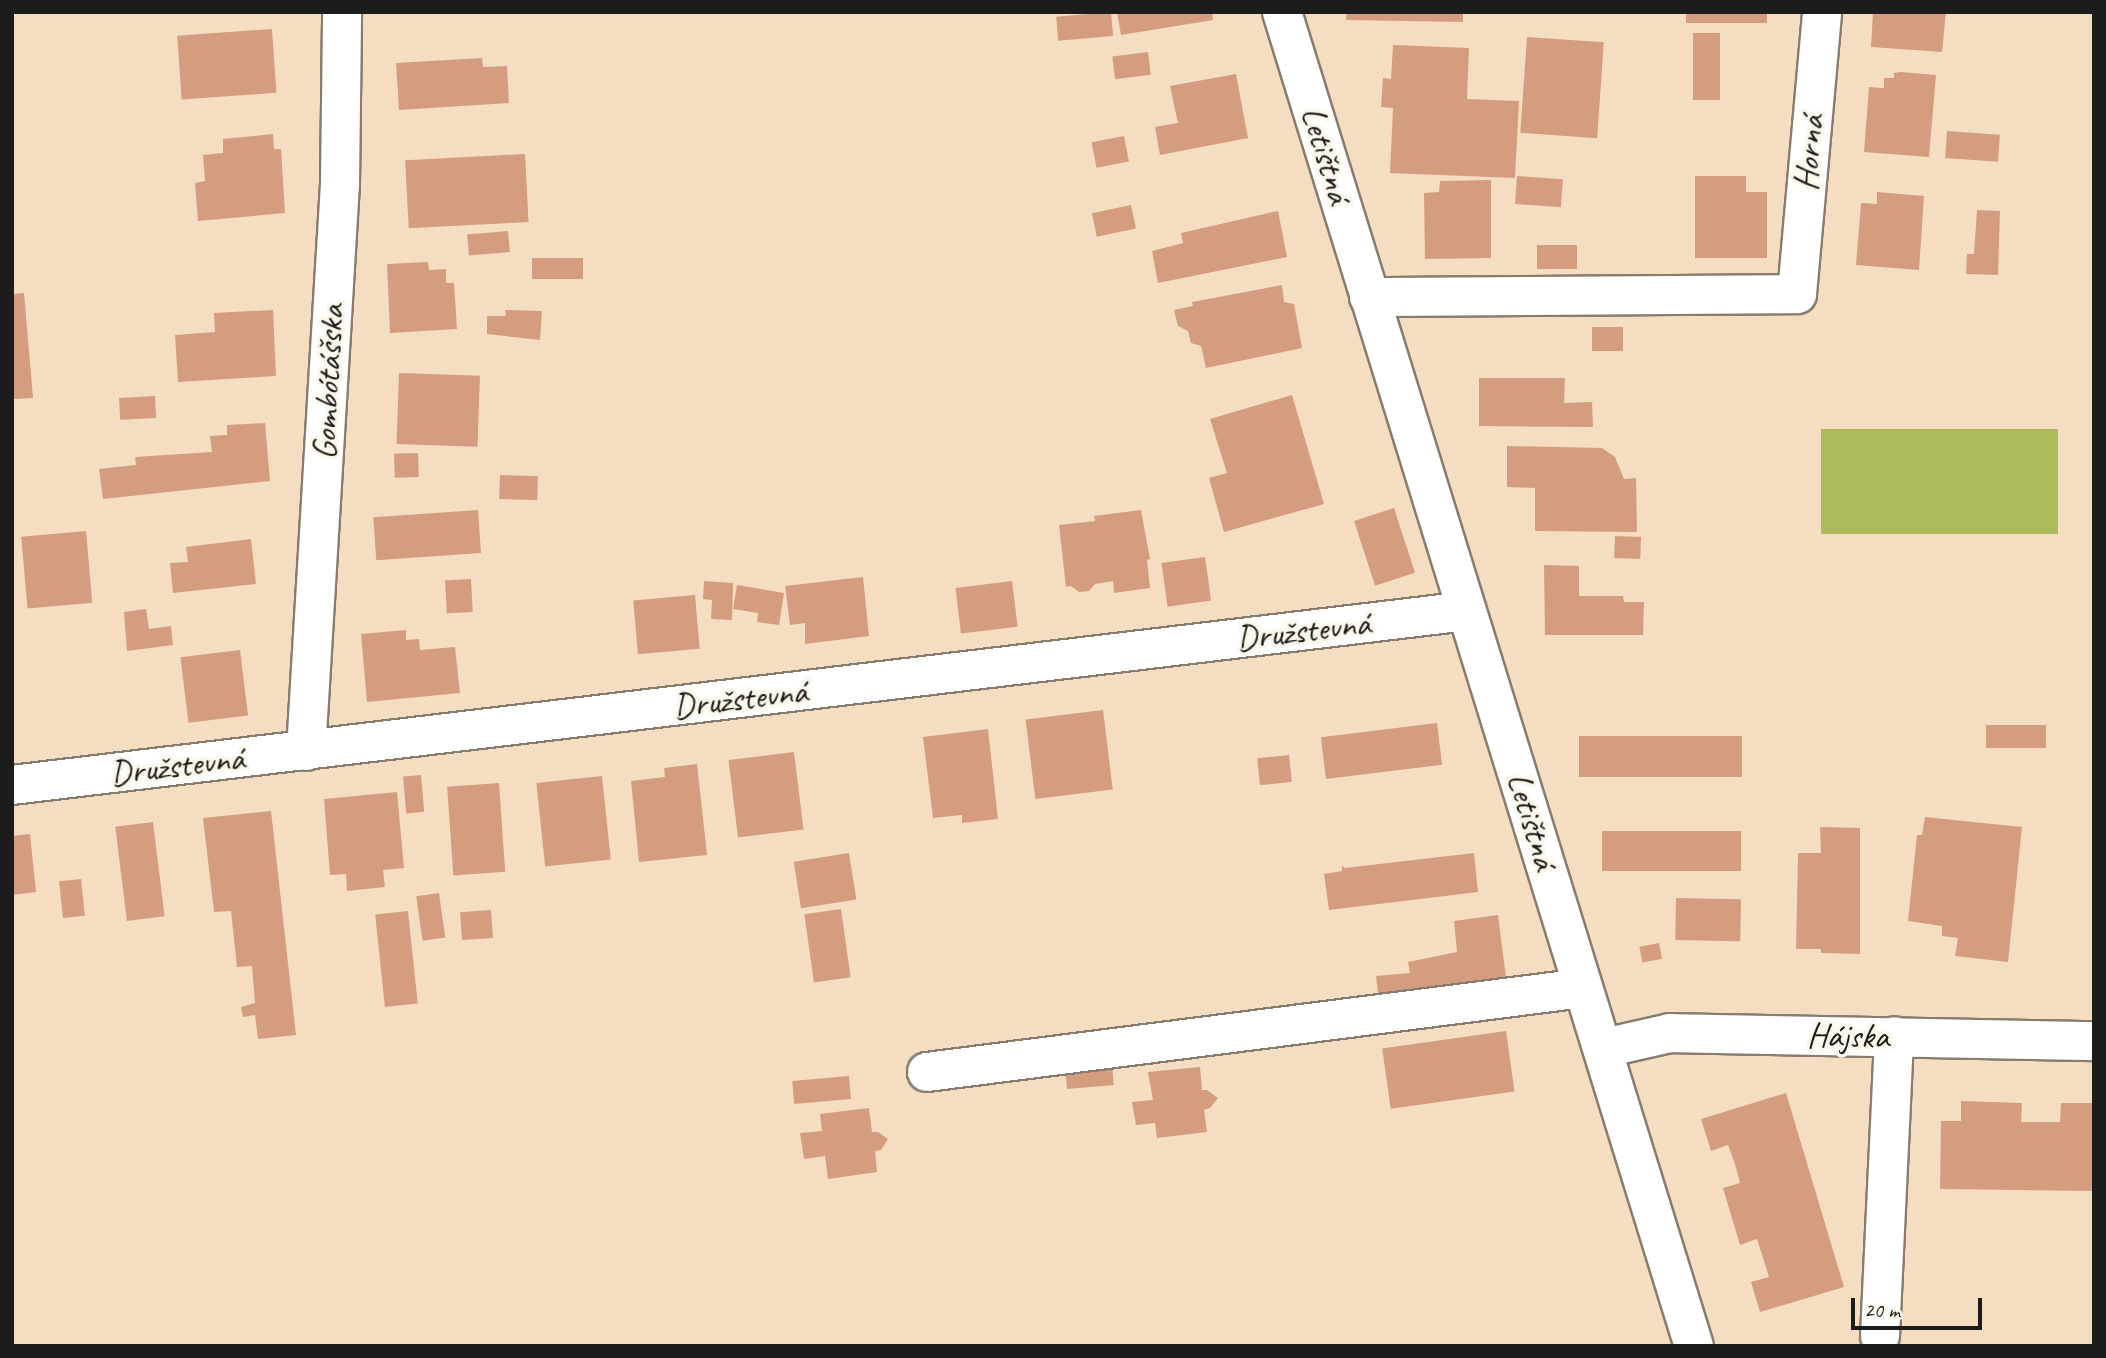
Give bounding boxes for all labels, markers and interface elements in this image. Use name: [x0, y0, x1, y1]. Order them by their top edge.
street label: Letištná: [1291, 102, 1361, 208]
street label: Horná: [1785, 113, 1833, 193]
street label: Gombótášska: [303, 303, 353, 461]
street label: Družstevná: [1234, 602, 1372, 660]
street label: Družstevná: [671, 670, 809, 728]
street label: Družstevná: [108, 737, 246, 795]
street label: Letištná: [1497, 768, 1567, 874]
street label: Hájska: [1807, 1014, 1889, 1058]
scale bar: [1854, 1284, 1985, 1328]
text: 20 m: [1864, 1297, 1900, 1323]

